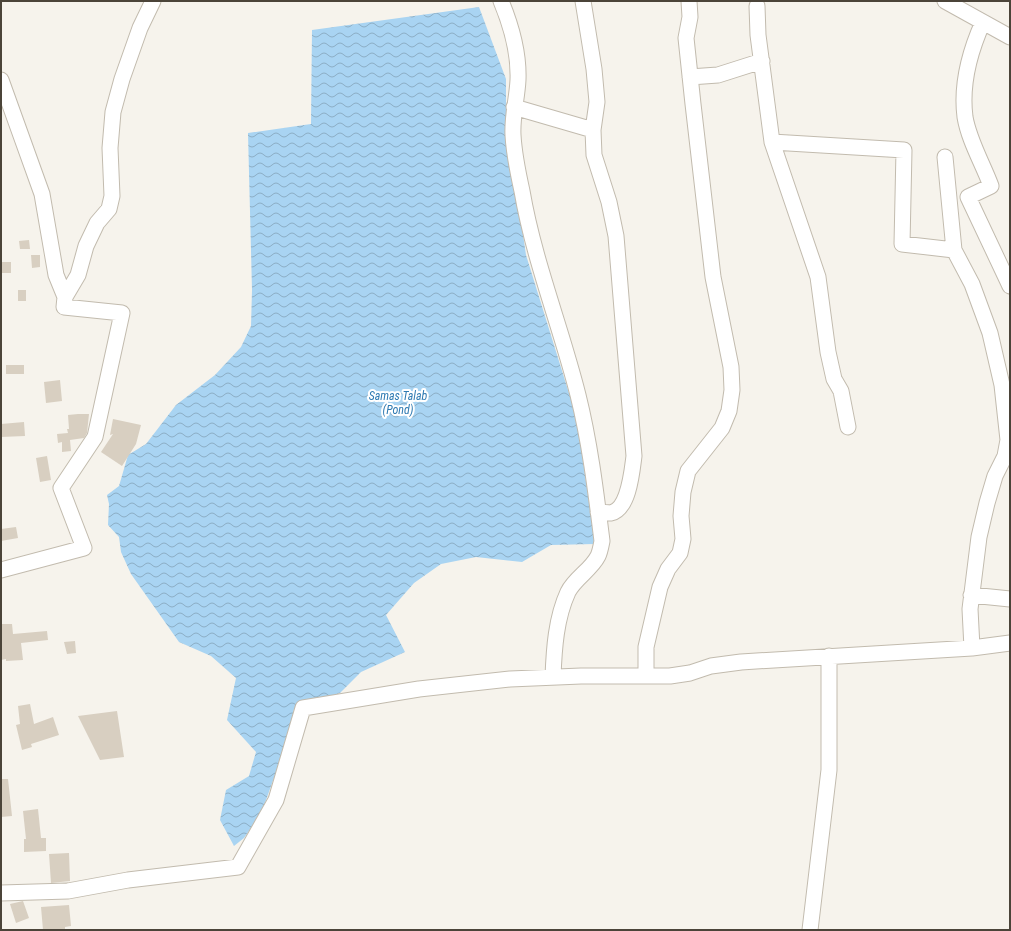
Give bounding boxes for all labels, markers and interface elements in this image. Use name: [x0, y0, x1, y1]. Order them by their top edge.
water label: Samas Talab (Pond): [369, 389, 428, 417]

